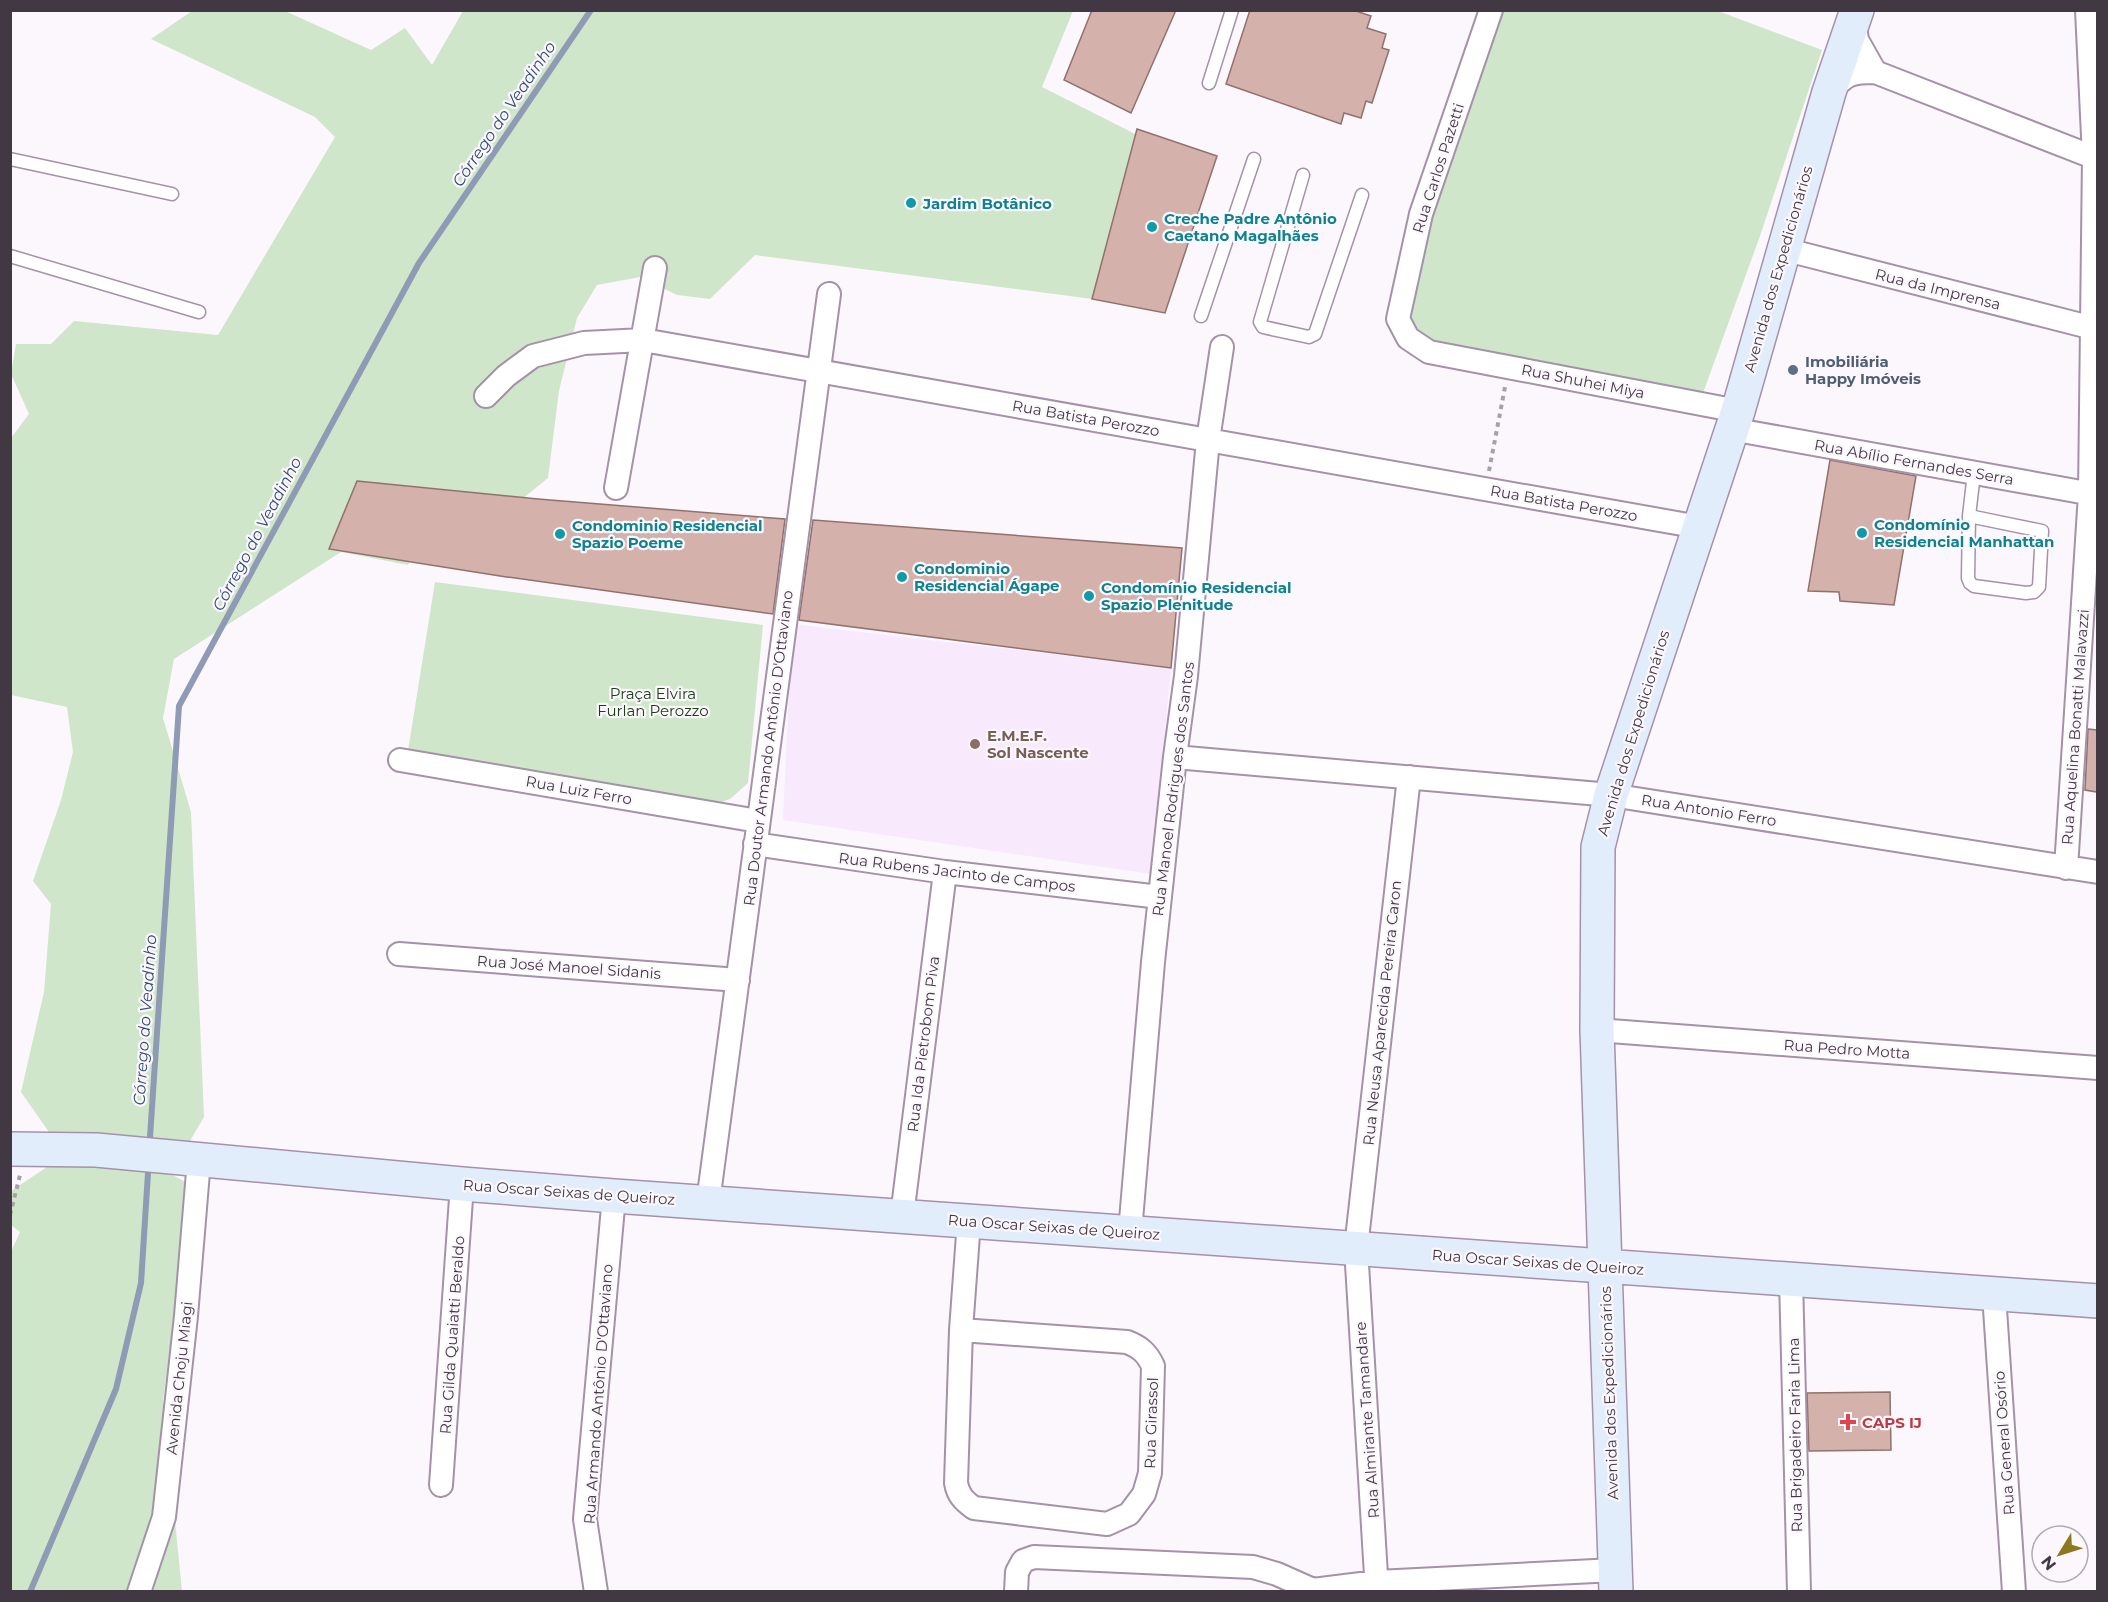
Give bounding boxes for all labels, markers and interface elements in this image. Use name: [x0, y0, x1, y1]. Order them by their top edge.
water label: Córrego do Veadinho: [448, 38, 560, 190]
street label: Rua Carlos Pazetti: [1408, 101, 1468, 235]
street label: Avenida dos Expedicionários: [1739, 164, 1817, 374]
place label: Jardim Botânico: [922, 194, 1052, 213]
marker: Jardim Botânico: [904, 196, 918, 210]
place label: Creche Padre Antônio Caetano Magalhães: [1164, 209, 1337, 245]
marker: Creche Padre Antônio Caetano Magalhães: [1145, 220, 1159, 234]
street label: Rua da Imprensa: [1873, 264, 2003, 314]
place label: Imobiliária Happy Imóveis: [1805, 352, 1921, 388]
street label: Rua Shuhei Miya: [1520, 360, 1646, 402]
marker: Imobiliária Happy Imóveis: [1786, 363, 1800, 377]
street label: Rua Batista Perozzo: [1011, 396, 1161, 440]
street label: Rua Abílio Fernandes Serra: [1813, 435, 2015, 489]
water label: Córrego do Veadinho: [208, 454, 306, 614]
street label: Rua Batista Perozzo: [1489, 481, 1639, 525]
place label: Condomínio Residencial Manhattan: [1874, 515, 2054, 551]
place label: Condominio Residencial Spazio Poeme: [572, 516, 763, 552]
marker: Condomínio Residencial Manhattan: [1855, 526, 1869, 540]
marker: Condominio Residencial Spazio Poeme: [553, 527, 567, 541]
place label: Condominio Residencial Ágape: [914, 559, 1060, 595]
marker: Condominio Residencial Ágape: [895, 570, 909, 584]
place label: Condomínio Residencial Spazio Plenitude: [1101, 578, 1292, 614]
street label: Rua Doutor Armando Antônio D'Ottaviano: [739, 589, 797, 907]
marker: Condomínio Residencial Spazio Plenitude: [1082, 589, 1096, 603]
street label: Rua Aquelina Bonatti Malavazzi: [2057, 608, 2093, 846]
street label: Avenida dos Expedicionários: [1593, 628, 1673, 838]
street label: Rua Manoel Rodrigues dos Santos: [1148, 661, 1198, 917]
park label: Praça Elvira Furlan Perozzo: [597, 684, 709, 720]
place label: E.M.E.F. Sol Nascente: [987, 726, 1089, 762]
marker: E.M.E.F. Sol Nascente: [968, 737, 982, 751]
street label: Rua Luiz Ferro: [524, 771, 634, 809]
street label: Rua Antonio Ferro: [1640, 790, 1778, 830]
street label: Rua Rubens Jacinto de Campos: [837, 848, 1077, 896]
street label: Rua Neusa Aparecida Pereira Caron: [1359, 879, 1405, 1147]
water label: Córrego do Veadinho: [130, 934, 160, 1106]
street label: Rua José Manoel Sidanis: [476, 951, 662, 983]
street label: Rua Ida Pietrobom Piva: [903, 955, 943, 1133]
street label: Rua Pedro Motta: [1783, 1035, 1911, 1063]
street label: Rua Oscar Seixas de Queiroz: [462, 1175, 676, 1209]
street label: Rua Oscar Seixas de Queiroz: [947, 1210, 1161, 1244]
street label: Rua Gilda Quaiatti Beraldo: [436, 1235, 468, 1435]
street label: Rua Oscar Seixas de Queiroz: [1431, 1245, 1645, 1279]
street label: Rua Armando Antônio D'Ottaviano: [579, 1263, 617, 1525]
street label: Avenida dos Expedicionários: [1596, 1286, 1622, 1500]
street label: Avenida Choju Miagi: [161, 1300, 197, 1456]
street label: Rua Almirante Tamandare: [1351, 1321, 1383, 1519]
street label: Rua Brigadeiro Faria Lima: [1784, 1337, 1806, 1533]
street label: Rua General Osório: [1989, 1370, 2019, 1516]
street label: Rua Girassol: [1140, 1377, 1162, 1469]
marker: CAPS IJ: [1839, 1413, 1857, 1431]
place label: CAPS IJ: [1862, 1413, 1922, 1432]
north arrow: [2030, 1524, 2090, 1584]
text: N: [2037, 1552, 2060, 1574]

